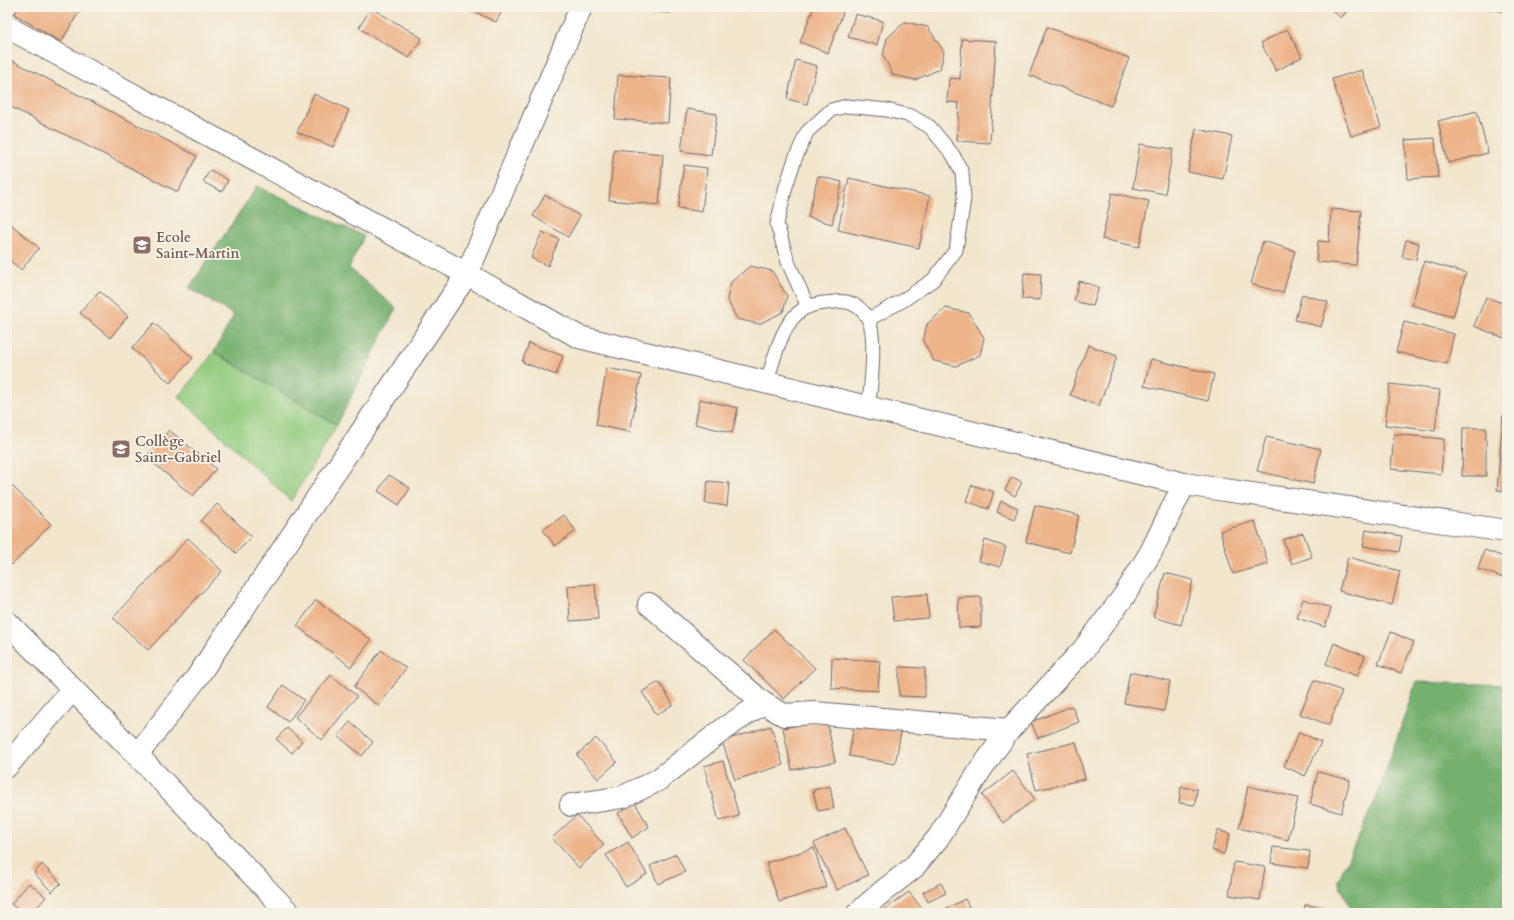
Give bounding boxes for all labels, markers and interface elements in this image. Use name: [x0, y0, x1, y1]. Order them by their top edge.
place label: Ecole Saint-Martin: [156, 228, 240, 263]
school or university icon: Ecole Saint-Martin: [131, 234, 153, 256]
place label: Collège Saint-Gabriel: [135, 432, 221, 467]
school or university icon: Collège Saint-Gabriel: [110, 438, 132, 460]

